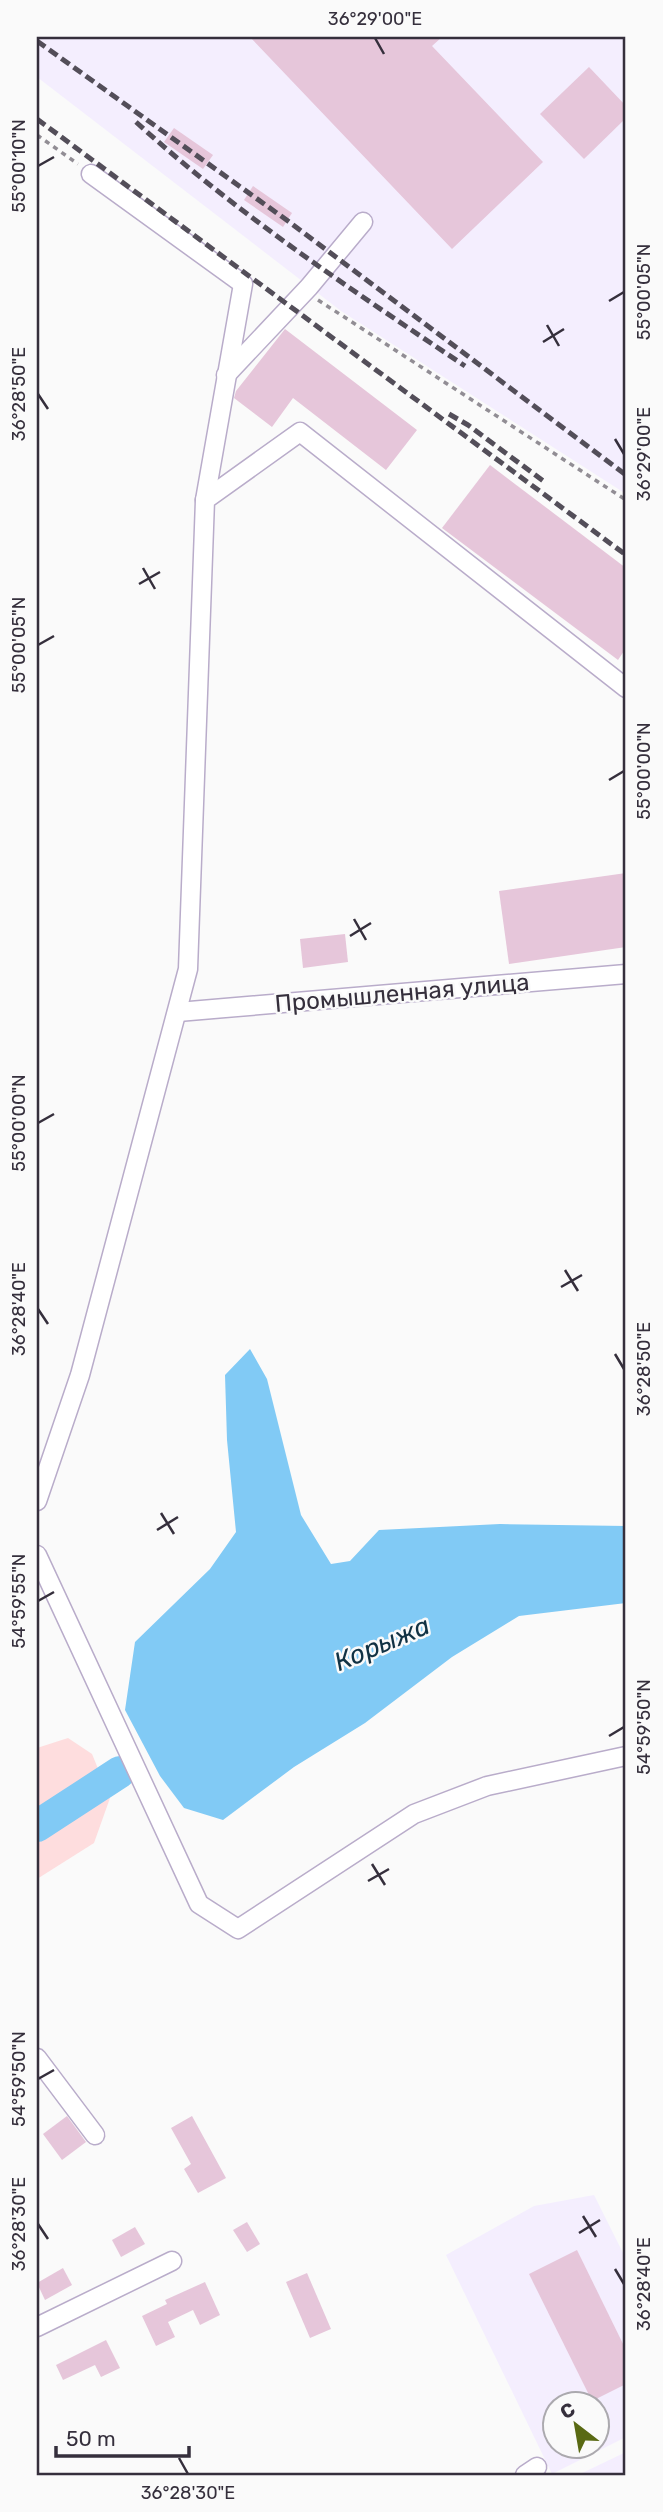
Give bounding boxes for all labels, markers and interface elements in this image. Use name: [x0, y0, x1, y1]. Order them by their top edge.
text: 36°29'00"E: [328, 8, 422, 30]
text: 55°00'10"N: [8, 119, 30, 213]
text: 55°00'05"N: [633, 244, 655, 340]
text: 36°28'50"E: [8, 347, 30, 441]
text: 36°29'00"E: [633, 407, 655, 501]
text: 55°00'05"N: [8, 597, 30, 693]
text: 55°00'00"N: [633, 722, 655, 820]
street label: Промышленная улица: [274, 968, 530, 1018]
text: 55°00'00"N: [8, 1074, 30, 1172]
text: 36°28'40"E: [8, 1262, 30, 1356]
text: 36°28'50"E: [633, 1322, 655, 1416]
text: 54°59'55"N: [8, 1554, 30, 1648]
water label: Корыжа: [330, 1610, 434, 1678]
text: 54°59'50"N: [633, 1679, 655, 1775]
text: 54°59'50"N: [8, 2031, 30, 2127]
text: 36°28'30"E: [8, 2177, 30, 2271]
text: 36°28'40"E: [633, 2237, 655, 2331]
north arrow: [540, 2390, 610, 2460]
text: С: [556, 2398, 579, 2424]
scale bar: [56, 2414, 189, 2458]
text: 50 m: [66, 2426, 116, 2451]
text: 36°28'30"E: [141, 2482, 235, 2504]

